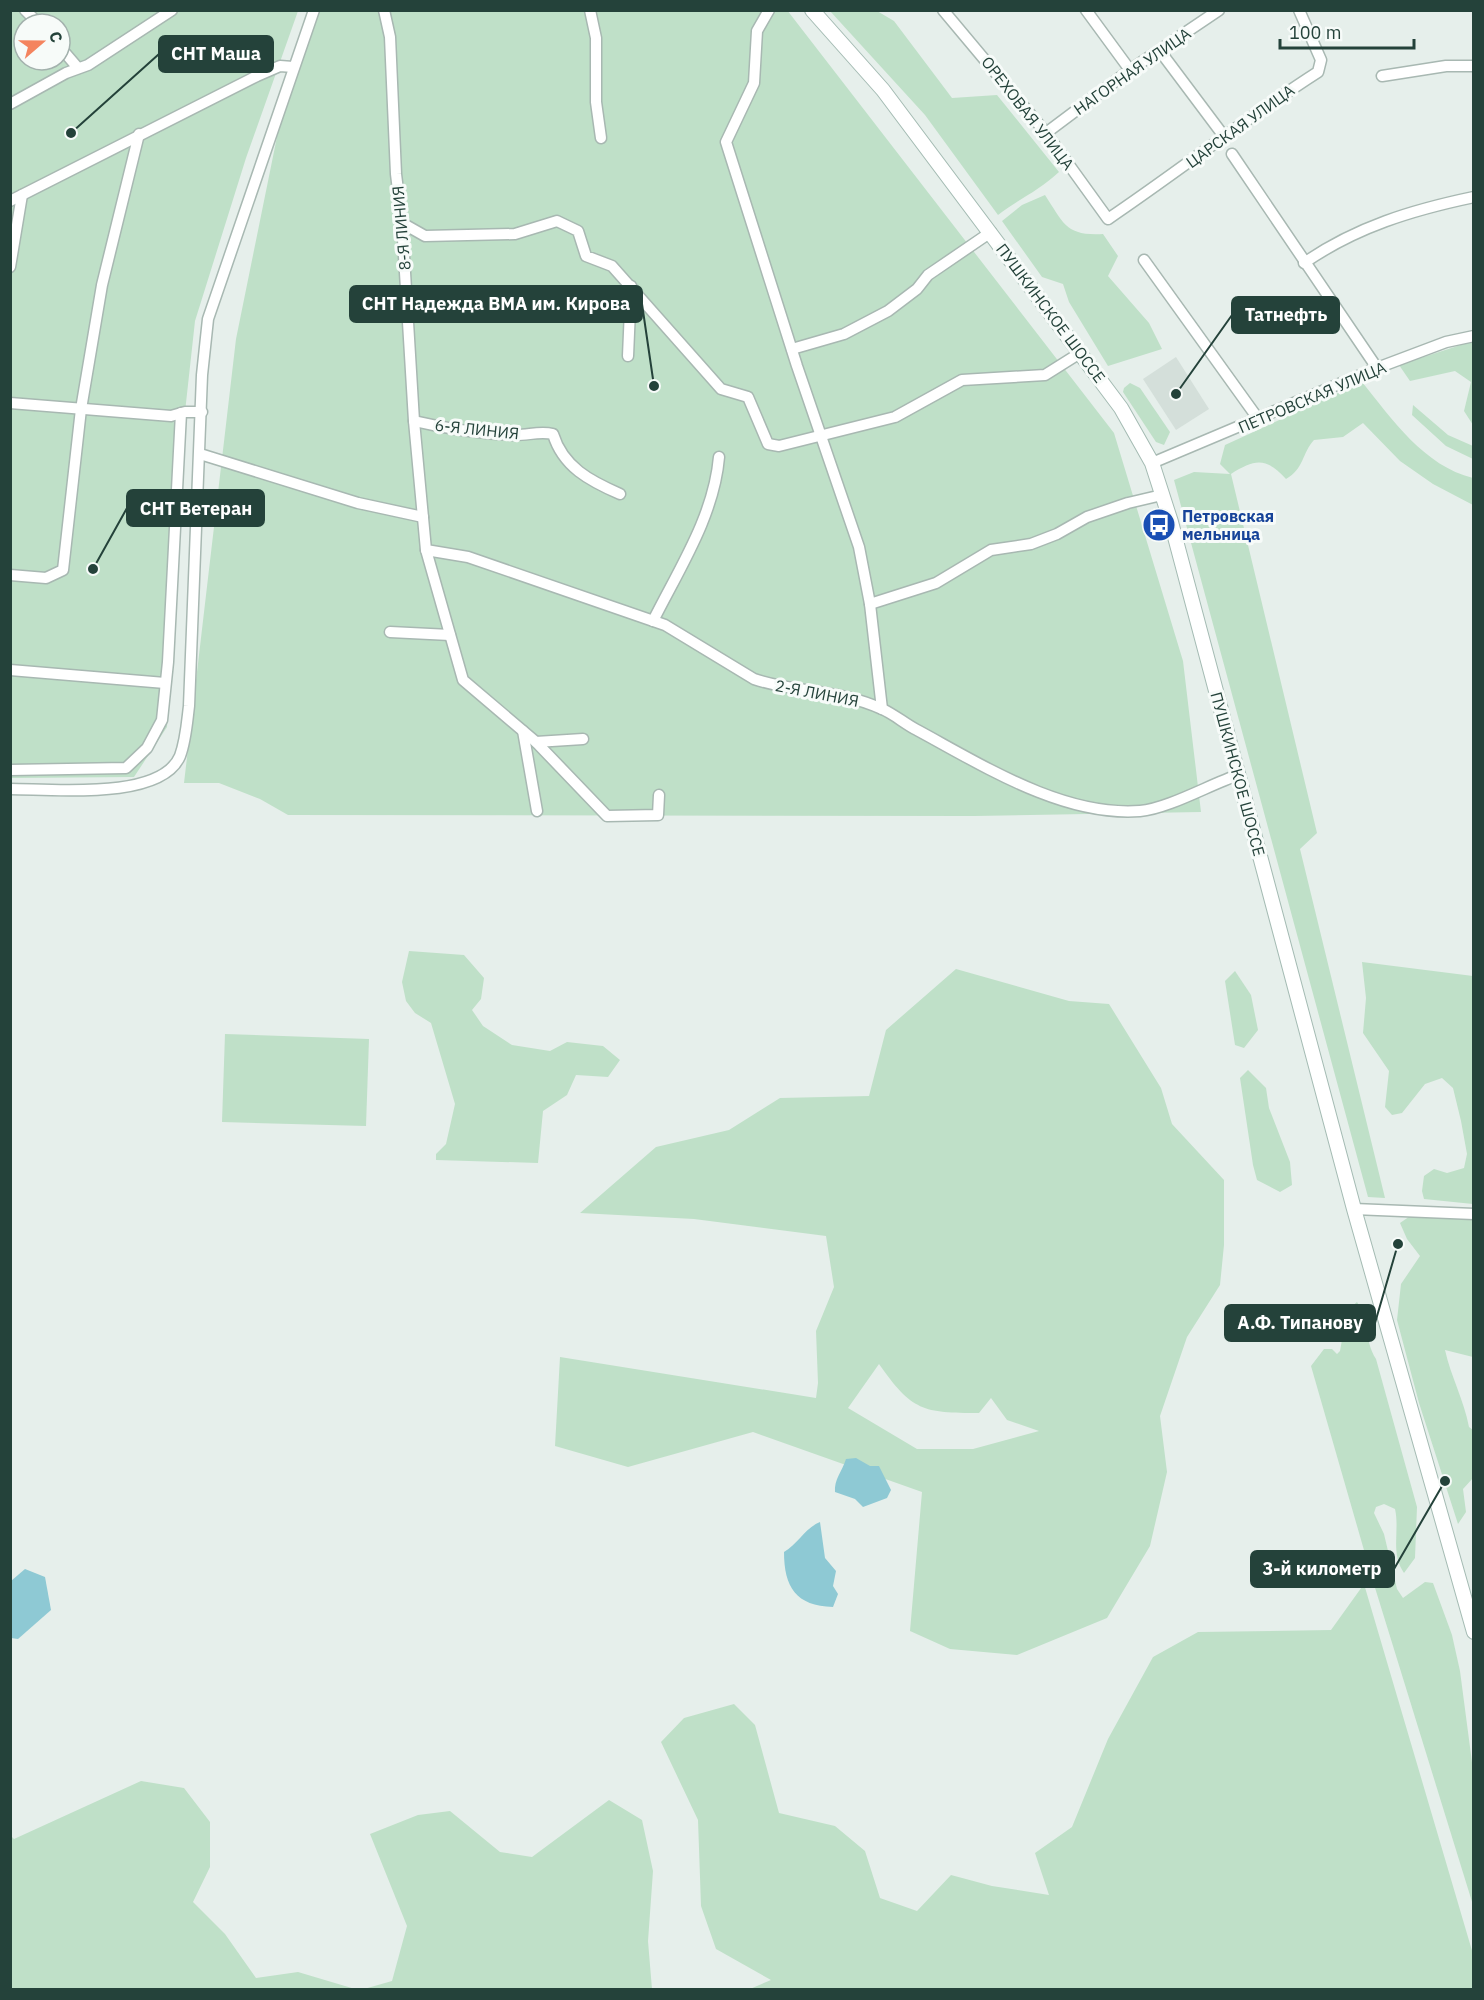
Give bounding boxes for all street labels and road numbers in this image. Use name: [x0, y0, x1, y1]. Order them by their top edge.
street label: НАГОРНАЯ УЛИЦА: [1070, 23, 1194, 119]
street label: ОРЕХОВАЯ УЛИЦА: [977, 52, 1079, 174]
street label: ЦАРСКАЯ УЛИЦА: [1182, 80, 1298, 172]
street label: 8-Я ЛИНИЯ: [387, 185, 415, 271]
street label: ПУШКИНСКОЕ ШОССЕ: [992, 239, 1110, 387]
street label: ПЕТРОВСКАЯ УЛИЦА: [1235, 357, 1389, 437]
street label: 6-Я ЛИНИЯ: [434, 415, 520, 443]
street label: 2-Я ЛИНИЯ: [773, 675, 861, 711]
street label: ПУШКИНСКОЕ ШОССЕ: [1206, 690, 1270, 858]

